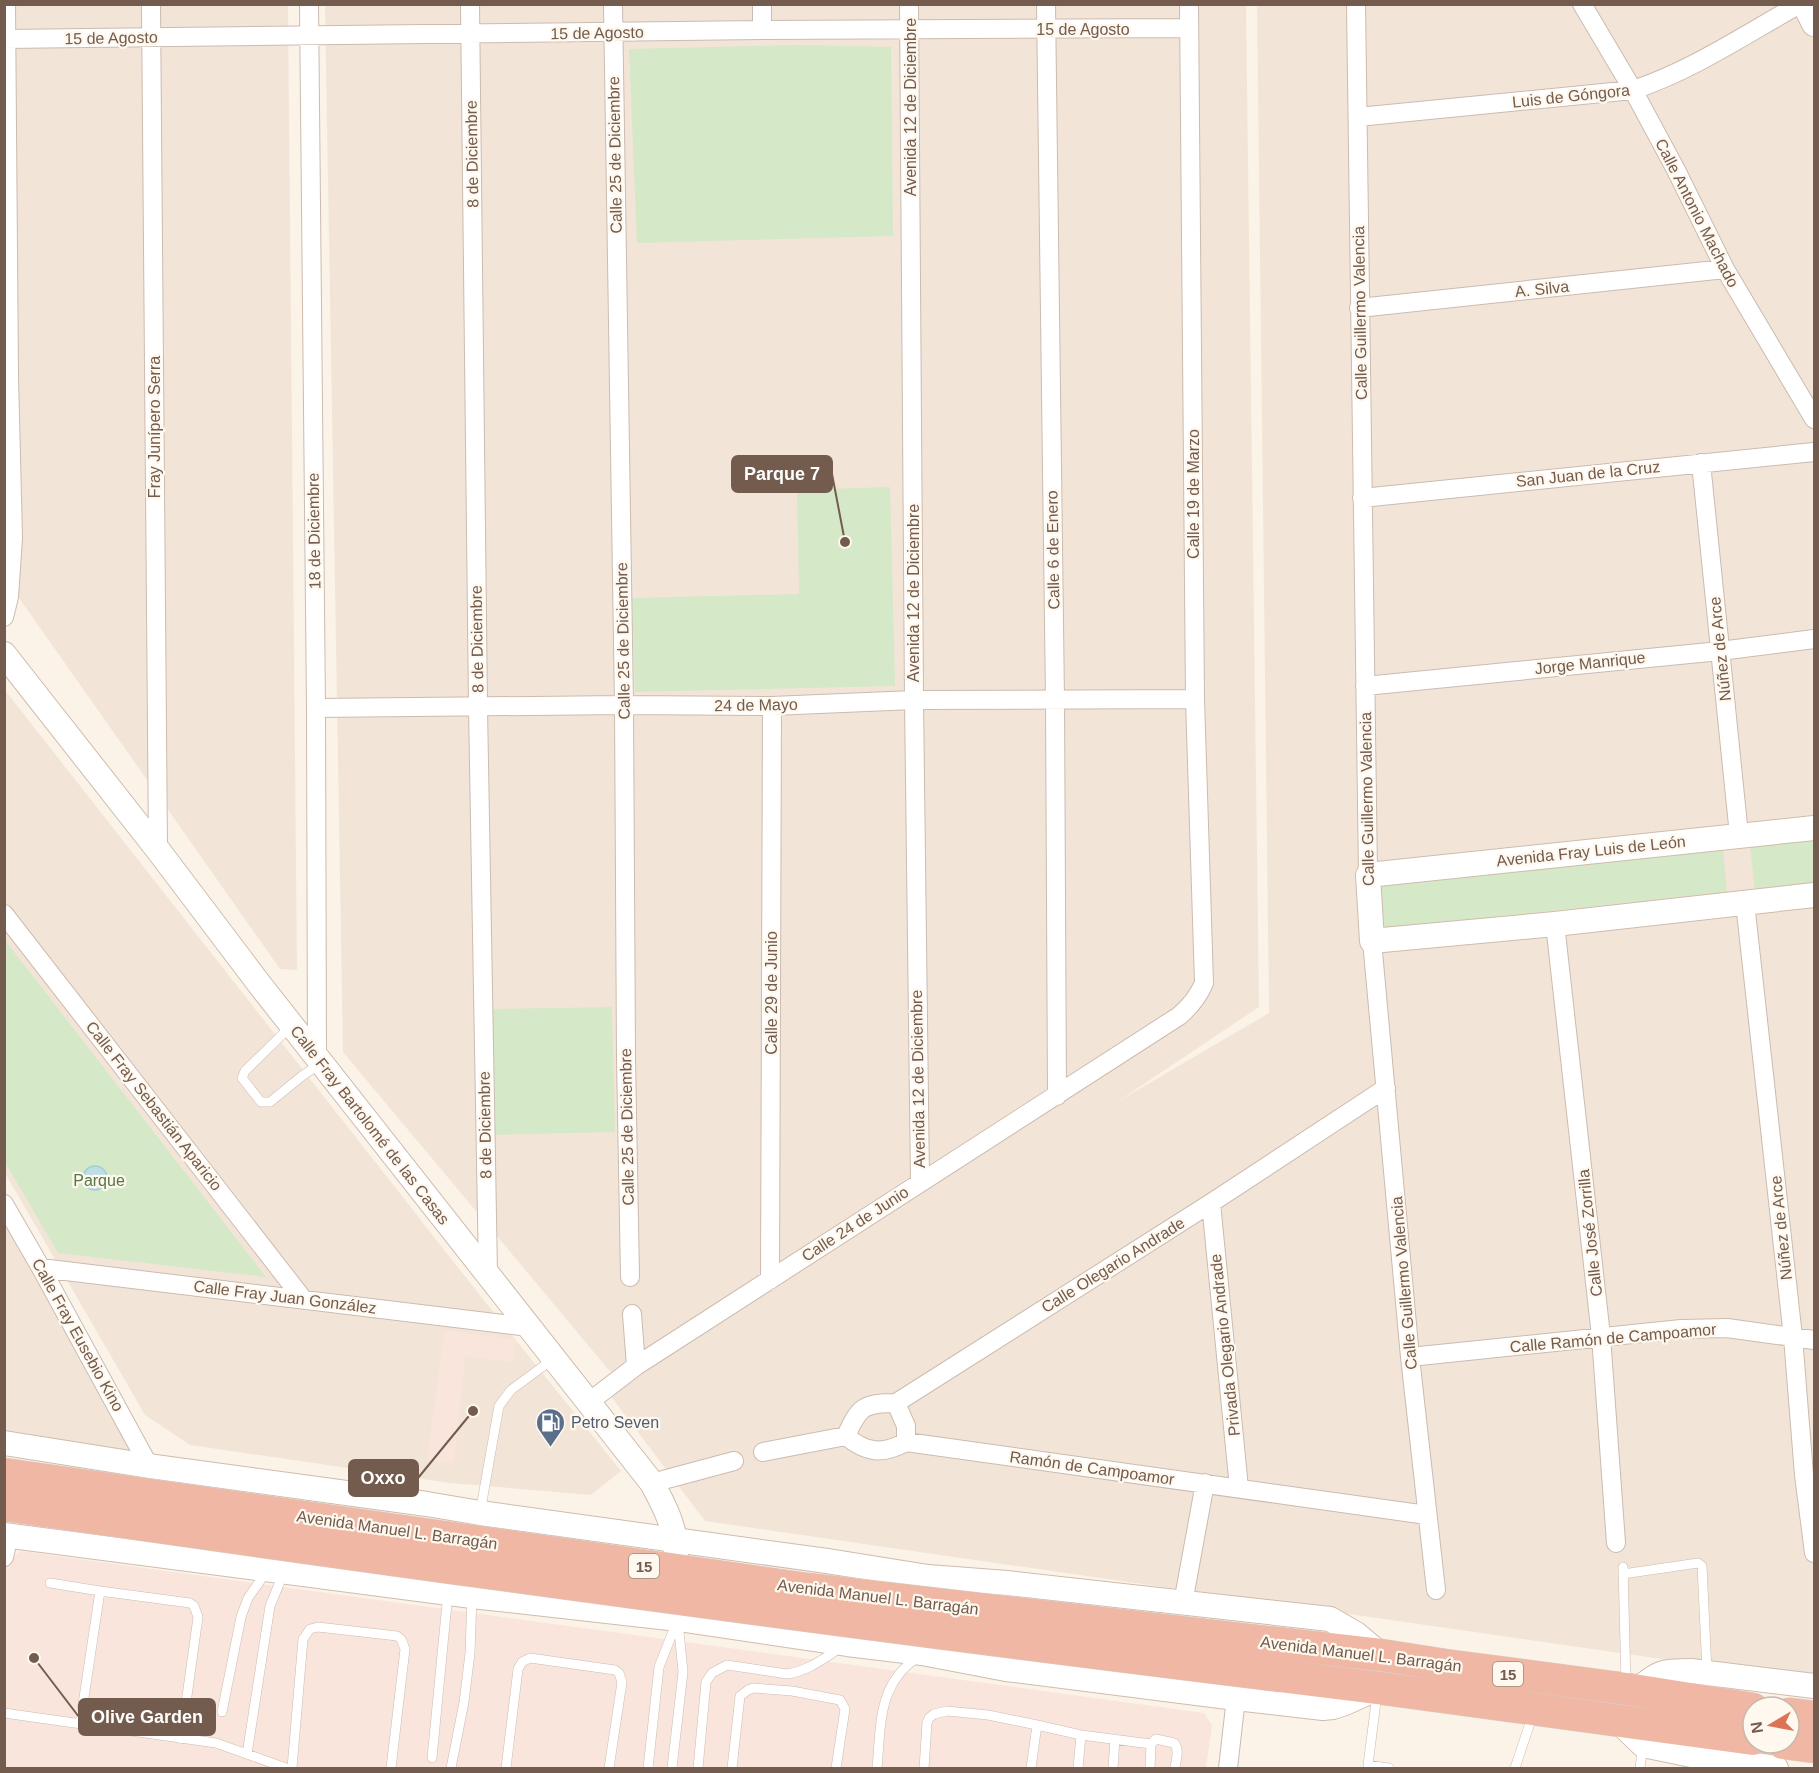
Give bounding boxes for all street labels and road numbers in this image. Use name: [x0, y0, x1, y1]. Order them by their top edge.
street label: Avenida 12 de Diciembre: [902, 18, 919, 196]
street label: 15 de Agosto: [1036, 21, 1130, 38]
street label: 15 de Agosto: [550, 24, 644, 42]
street label: 15 de Agosto: [64, 29, 158, 47]
street label: Calle 25 de Diciembre: [605, 76, 625, 234]
street label: Luis de Góngora: [1511, 81, 1631, 111]
street label: 8 de Diciembre: [463, 100, 481, 208]
street label: Calle Antonio Machado: [1652, 136, 1742, 290]
street label: Calle Guillermo Valencia: [1350, 226, 1370, 400]
street label: A. Silva: [1514, 278, 1570, 300]
street label: Fray Junípero Serra: [146, 356, 163, 498]
street label: Calle 19 de Marzo: [1185, 429, 1202, 559]
street label: San Juan de la Cruz: [1515, 458, 1661, 490]
street label: 18 de Diciembre: [304, 473, 324, 589]
street label: Calle 6 de Enero: [1043, 490, 1063, 610]
street label: Avenida 12 de Diciembre: [905, 504, 922, 682]
street label: Calle 25 de Diciembre: [613, 562, 633, 720]
street label: 8 de Diciembre: [468, 585, 486, 693]
street label: Núñez de Arce: [1706, 596, 1734, 702]
street label: Jorge Manrique: [1534, 649, 1646, 677]
street label: 24 de Mayo: [714, 696, 798, 714]
street label: Calle Guillermo Valencia: [1357, 712, 1377, 886]
street label: Avenida Fray Luis de León: [1496, 833, 1686, 869]
street label: Calle 29 de Junio: [763, 931, 780, 1055]
street label: Avenida 12 de Diciembre: [908, 990, 928, 1168]
street label: Calle Fray Sebastián Aparicio: [83, 1018, 225, 1194]
street label: Calle Fray Bartolomé de las Casas: [287, 1022, 453, 1228]
street label: Calle 25 de Diciembre: [617, 1048, 637, 1206]
street label: 8 de Diciembre: [476, 1071, 494, 1179]
street label: Calle José Zorrilla: [1575, 1168, 1605, 1298]
street label: Núñez de Arce: [1767, 1175, 1795, 1281]
street label: Calle 24 de Junio: [799, 1183, 912, 1265]
street label: Calle Guillermo Valencia: [1388, 1195, 1420, 1370]
street label: Calle Olegario Andrade: [1038, 1214, 1188, 1316]
street label: Privada Olegario Andrade: [1207, 1253, 1243, 1437]
street label: Calle Fray Eusebio Kino: [29, 1256, 127, 1414]
street label: Calle Fray Juan González: [193, 1277, 377, 1317]
street label: Calle Ramón de Campoamor: [1509, 1320, 1718, 1355]
street label: Ramón de Campoamor: [1008, 1448, 1176, 1488]
street label: Avenida Manuel L. Barragán: [296, 1507, 498, 1553]
road number: 15: [629, 1554, 659, 1578]
street label: Avenida Manuel L. Barragán: [776, 1576, 980, 1618]
street label: Avenida Manuel L. Barragán: [1259, 1633, 1463, 1675]
road number: 15: [1493, 1662, 1523, 1686]

